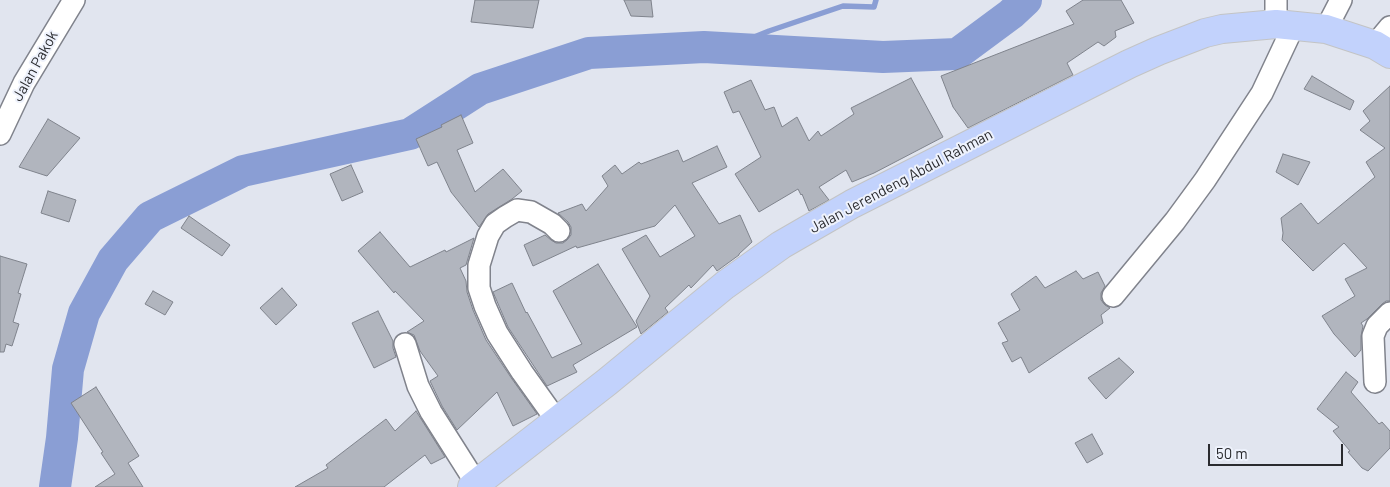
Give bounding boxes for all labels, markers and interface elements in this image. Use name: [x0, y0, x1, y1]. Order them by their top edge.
street label: Jalan Pakok: [8, 28, 62, 104]
street label: Jalan Jerendeng Abdul Rahman: [806, 125, 996, 237]
scale bar: [1210, 434, 1345, 466]
text: 50 m: [1216, 444, 1248, 462]

